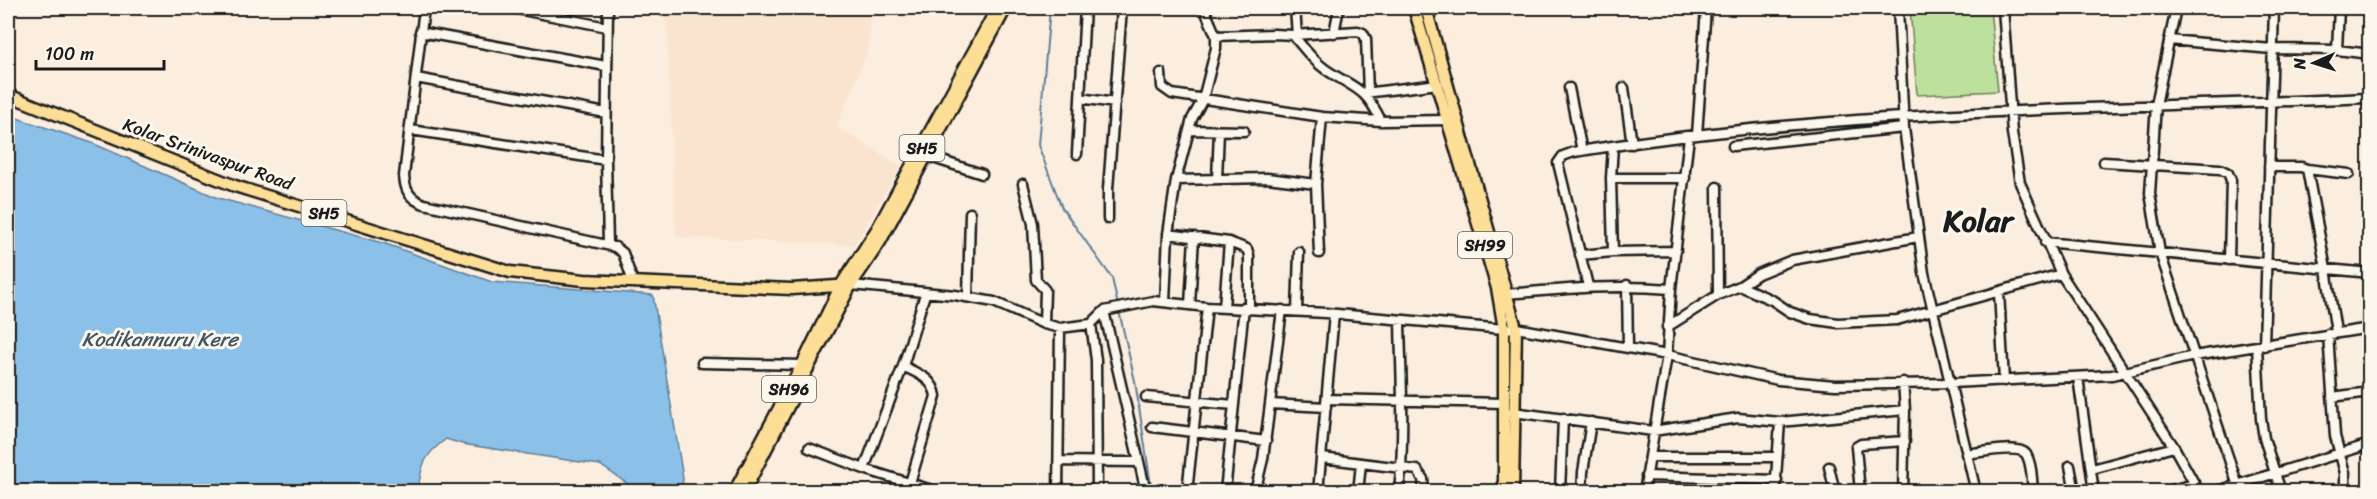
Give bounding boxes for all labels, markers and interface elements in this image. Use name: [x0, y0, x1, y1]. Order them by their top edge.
scale bar: [36, 33, 164, 71]
north arrow: [2284, 33, 2344, 93]
text: 100 m: [45, 38, 94, 70]
text: N: [2285, 57, 2314, 71]
street label: Kolar Srinivaspur Road: [118, 108, 299, 200]
road number: SH5: [900, 135, 944, 161]
district label: Kolar: [1942, 194, 2015, 248]
road number: SH5: [302, 200, 346, 226]
road number: SH99: [1458, 232, 1512, 258]
water label: Kodikannuru Kere: [82, 322, 240, 357]
road number: SH96: [762, 376, 816, 402]

